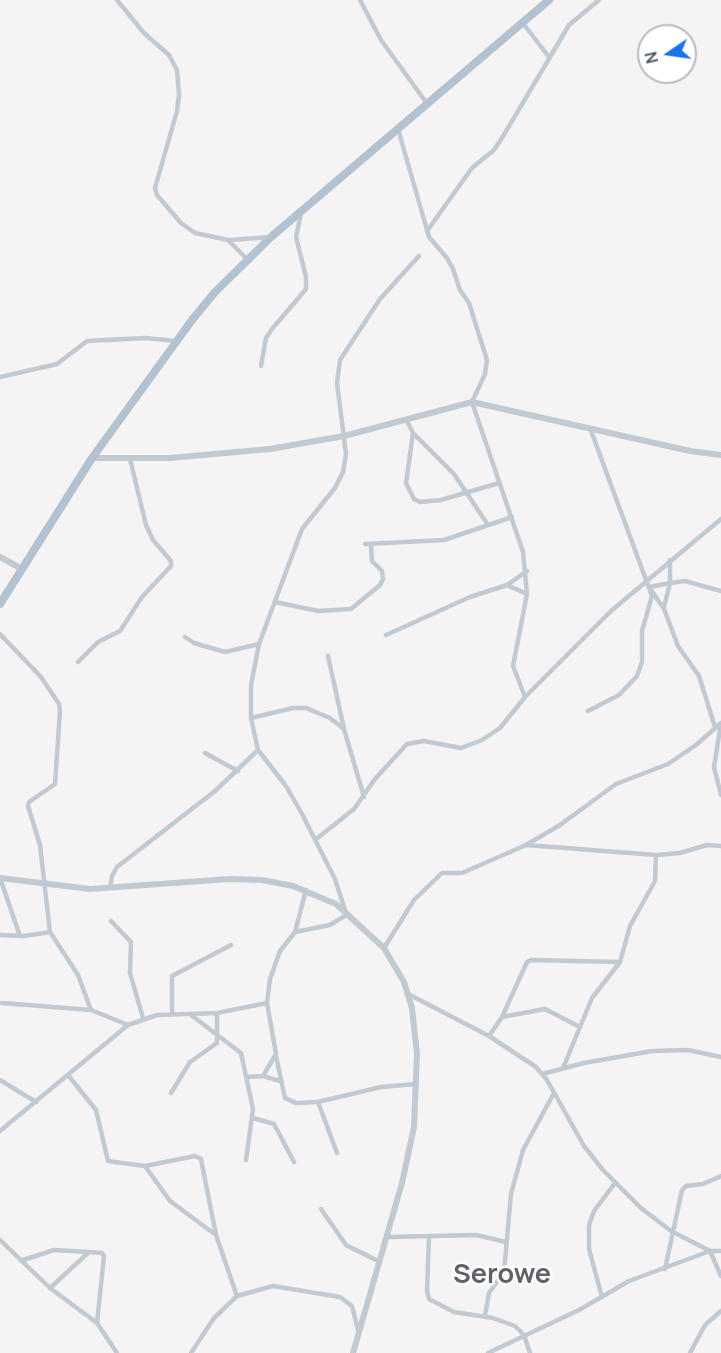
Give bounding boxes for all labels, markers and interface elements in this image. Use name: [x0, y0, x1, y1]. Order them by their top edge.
north arrow: [637, 24, 697, 84]
text: N: [639, 50, 663, 66]
district label: Serowe: [453, 1259, 551, 1291]

